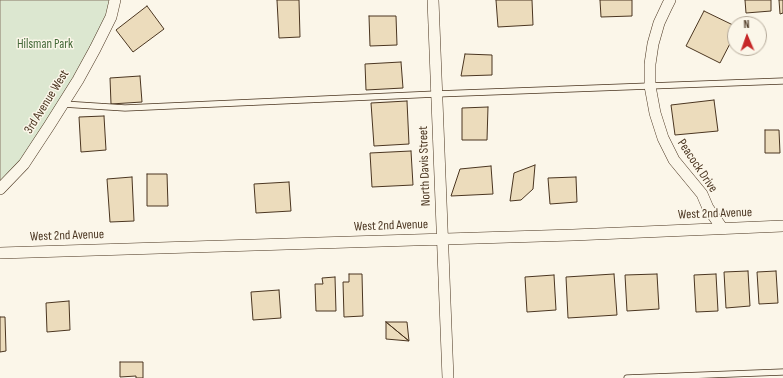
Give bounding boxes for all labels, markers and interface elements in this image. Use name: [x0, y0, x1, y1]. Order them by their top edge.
north arrow: [727, 16, 767, 56]
text: N: [743, 18, 750, 31]
park label: Hilsman Park: [17, 37, 73, 53]
street label: 3rd Avenue West: [21, 67, 73, 137]
street label: North Davis Street: [416, 126, 434, 206]
street label: Peacock Drive: [673, 136, 721, 196]
street label: West 2nd Avenue: [678, 205, 752, 223]
street label: West 2nd Avenue: [354, 217, 428, 235]
street label: West 2nd Avenue: [30, 227, 104, 245]

